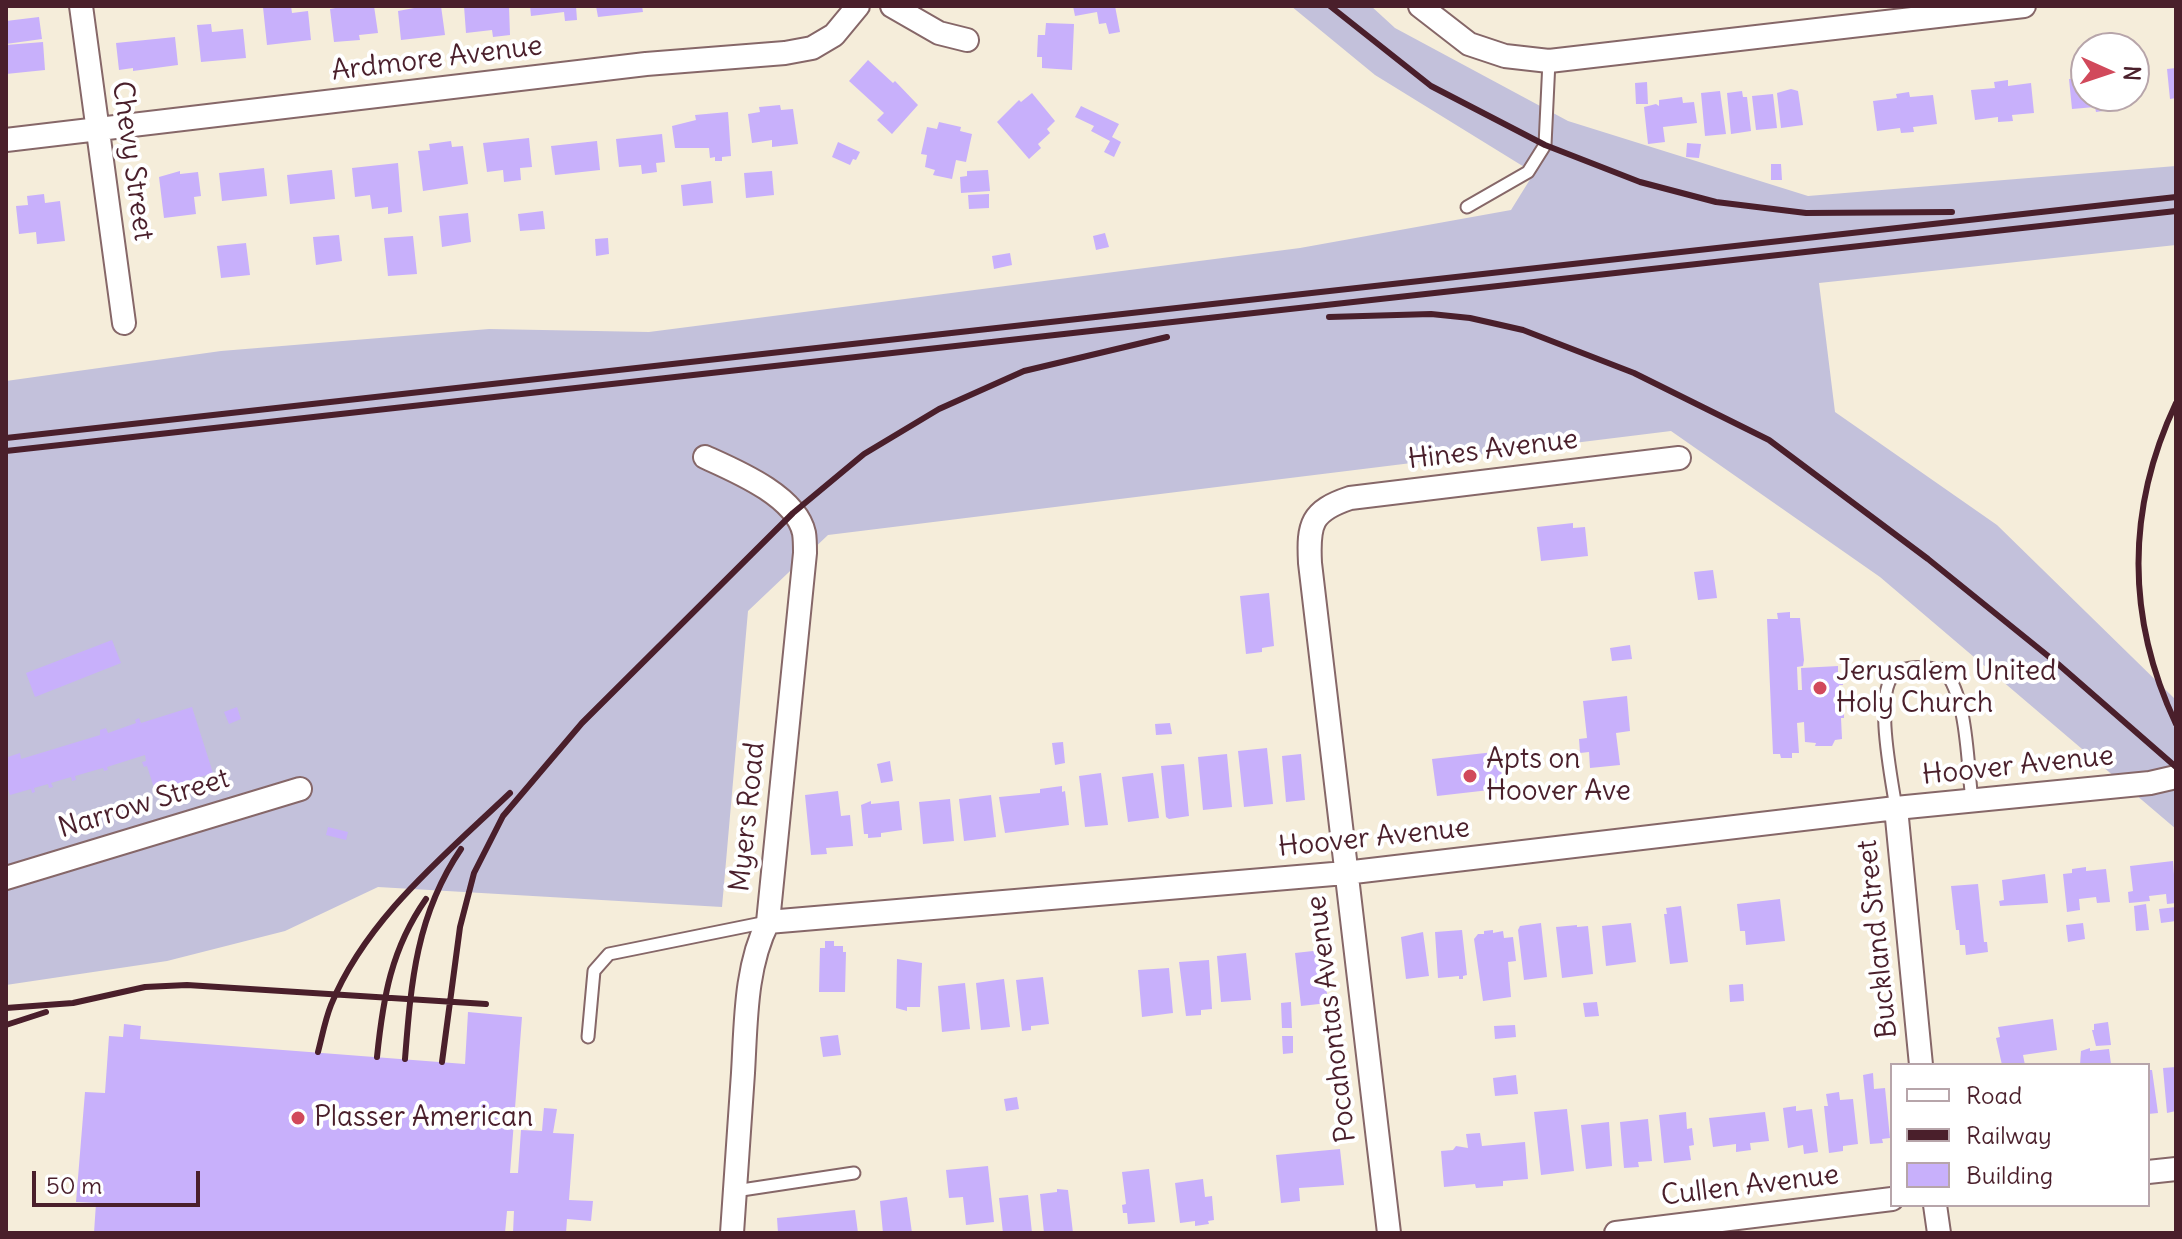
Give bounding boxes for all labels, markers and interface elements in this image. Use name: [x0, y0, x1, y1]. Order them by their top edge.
street label: Ardmore Avenue: [330, 29, 544, 89]
north arrow: [2070, 32, 2150, 112]
text: N: [2118, 65, 2146, 81]
street label: Chevy Street: [104, 79, 160, 243]
street label: Hines Avenue: [1406, 423, 1580, 477]
place label: Jerusalem United Holy Church: [1836, 655, 2056, 721]
marker: Jerusalem United Holy Church: [1811, 679, 1829, 697]
street label: Hoover Avenue: [1921, 739, 2115, 793]
street label: Myers Road: [723, 741, 773, 893]
place label: Apts on Hoover Ave: [1486, 743, 1631, 809]
street label: Narrow Street: [55, 762, 233, 846]
marker: Apts on Hoover Ave: [1461, 767, 1479, 785]
street label: Hoover Avenue: [1277, 811, 1471, 865]
street label: Buckland Street: [1851, 838, 1905, 1040]
street label: Pocahontas Avenue: [1300, 894, 1364, 1144]
legend: [1890, 1063, 2150, 1207]
text: Road: [1966, 1080, 2022, 1110]
place label: Plasser American: [314, 1101, 533, 1135]
marker: Plasser American: [289, 1109, 307, 1127]
text: Railway: [1966, 1120, 2052, 1150]
scale bar: [36, 1155, 204, 1205]
street label: Cullen Avenue: [1659, 1158, 1841, 1214]
text: Building: [1966, 1160, 2053, 1190]
text: 50 m: [46, 1170, 102, 1200]

